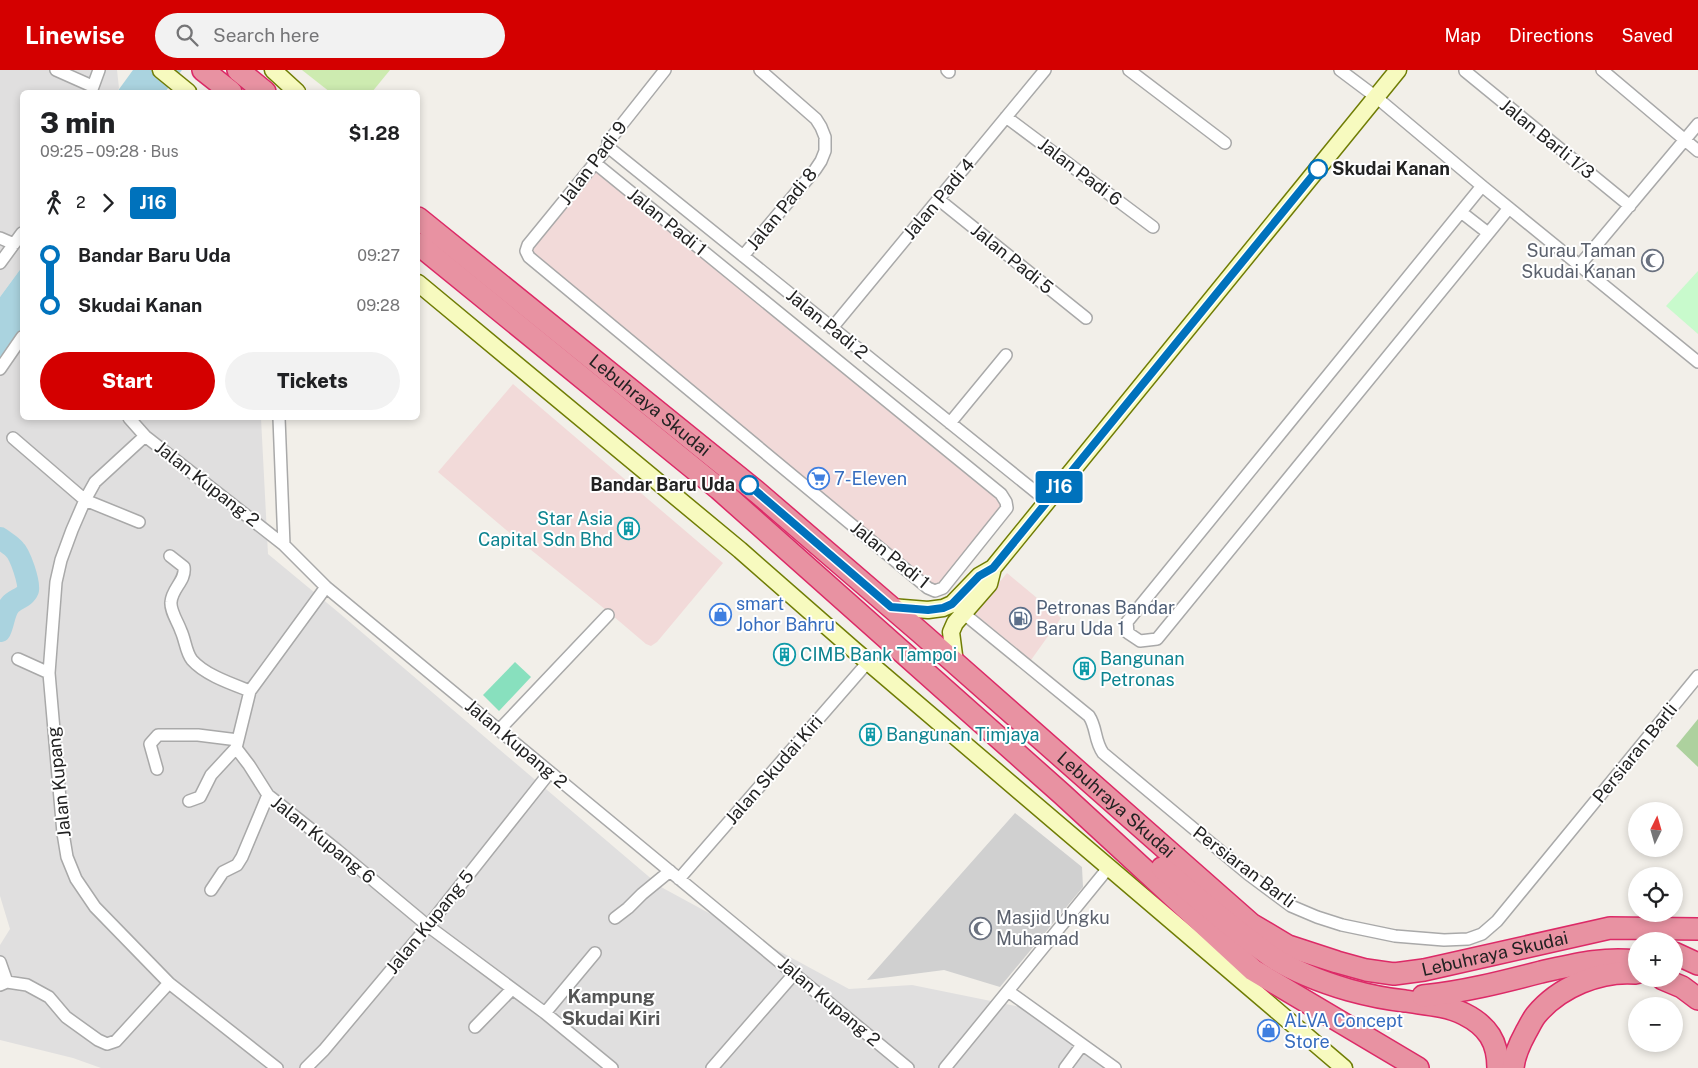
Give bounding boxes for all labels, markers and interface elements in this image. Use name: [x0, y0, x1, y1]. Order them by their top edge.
search box: [155, 13, 505, 58]
text: Linewise: [25, 21, 125, 49]
icon: search: [173, 21, 201, 49]
text: Search here: [213, 24, 320, 46]
text: Map: [1444, 25, 1481, 46]
text: Directions: [1509, 25, 1594, 46]
text: Saved: [1622, 25, 1673, 46]
street label: Jalan Barli 1/3: [1496, 94, 1599, 183]
text: 3 min: [40, 106, 115, 139]
street label: Jalan Padi 9: [554, 117, 631, 209]
text: $1.28: [349, 122, 400, 144]
street label: Jalan Padi 6: [1034, 133, 1126, 210]
text: 09:25 – 09:28 · Bus: [40, 142, 179, 161]
street label: Jalan Padi 4: [899, 154, 979, 243]
place label: Skudai Kanan: [1332, 158, 1450, 179]
marker: Skudai Kanan: [1308, 159, 1328, 179]
street label: Jalan Padi 8: [742, 163, 821, 254]
street label: Jalan Padi 1: [624, 183, 711, 260]
icon: walk: [40, 189, 68, 217]
icon: forward: [94, 189, 122, 217]
text: J16: [140, 192, 166, 213]
text: 2: [76, 193, 86, 212]
street label: Jalan Padi 5: [967, 219, 1058, 298]
place label: Surau Taman Skudai Kanan: [1521, 240, 1636, 282]
text: Bandar Baru Uda: [78, 244, 231, 266]
text: 09:27: [357, 246, 400, 265]
mosque icon: Surau Taman Skudai Kanan: [1640, 249, 1664, 273]
street label: Jalan Padi 2: [782, 284, 872, 363]
text: Skudai Kanan: [78, 294, 202, 316]
text: 09:28: [356, 296, 400, 315]
street label: Lebuhraya Skudai: [585, 350, 715, 460]
button: Start: [40, 352, 215, 410]
button: Tickets: [225, 352, 400, 410]
street label: Jalan Kupang 2: [151, 436, 264, 531]
supermarket icon: 7-Eleven: [806, 467, 830, 491]
place label: 7-Eleven: [834, 468, 907, 489]
line badge: J16: [1030, 471, 1088, 503]
place label: Bandar Baru Uda: [590, 474, 735, 495]
marker: Bandar Baru Uda: [739, 475, 759, 495]
text: J16: [1046, 476, 1072, 497]
place label: Star Asia Capital Sdn Bhd: [478, 508, 613, 550]
street label: Jalan Padi 1: [847, 516, 934, 593]
building icon: Star Asia Capital Sdn Bhd: [617, 517, 641, 541]
place label: smart Johor Bahru: [736, 593, 835, 635]
place label: Petronas Bandar Baru Uda 1: [1036, 597, 1175, 639]
shop icon: smart Johor Bahru: [708, 602, 732, 626]
fuel station icon: Petronas Bandar Baru Uda 1: [1008, 606, 1032, 630]
building icon: CIMB Bank Tampoi: [772, 643, 796, 667]
place label: CIMB Bank Tampoi: [800, 644, 957, 665]
place label: Bangunan Petronas: [1100, 648, 1185, 690]
building icon: Bangunan Petronas: [1072, 657, 1096, 681]
street label: Jalan Kupang 2: [461, 695, 572, 792]
street label: Persiaran Barli: [1588, 699, 1681, 807]
street label: Jalan Skudai Kiri: [721, 711, 827, 828]
building icon: Bangunan Timjaya: [858, 723, 882, 747]
place label: Bangunan Timjaya: [886, 724, 1040, 745]
street label: Jalan Kupang: [42, 726, 75, 839]
street label: Lebuhraya Skudai: [1053, 747, 1179, 862]
street label: Jalan Kupang 6: [267, 791, 379, 888]
north arrow: [1628, 802, 1682, 858]
map controls: [1628, 802, 1683, 1052]
street label: Persiaran Barli: [1189, 821, 1299, 912]
street label: Jalan Kupang 5: [381, 866, 478, 978]
button: locate: [1628, 867, 1683, 922]
place label: Masjid Ungku Muhamad: [996, 907, 1110, 949]
mosque icon: Masjid Ungku Muhamad: [968, 916, 992, 940]
street label: Lebuhraya Skudai: [1419, 927, 1570, 980]
button: +: [1628, 932, 1683, 987]
street label: Jalan Kupang 2: [774, 953, 885, 1050]
district label: Kampung Skudai Kiri: [562, 985, 660, 1029]
button: −: [1628, 997, 1683, 1052]
place label: ALVA Concept Store: [1284, 1010, 1403, 1052]
shop icon: ALVA Concept Store: [1256, 1019, 1280, 1043]

